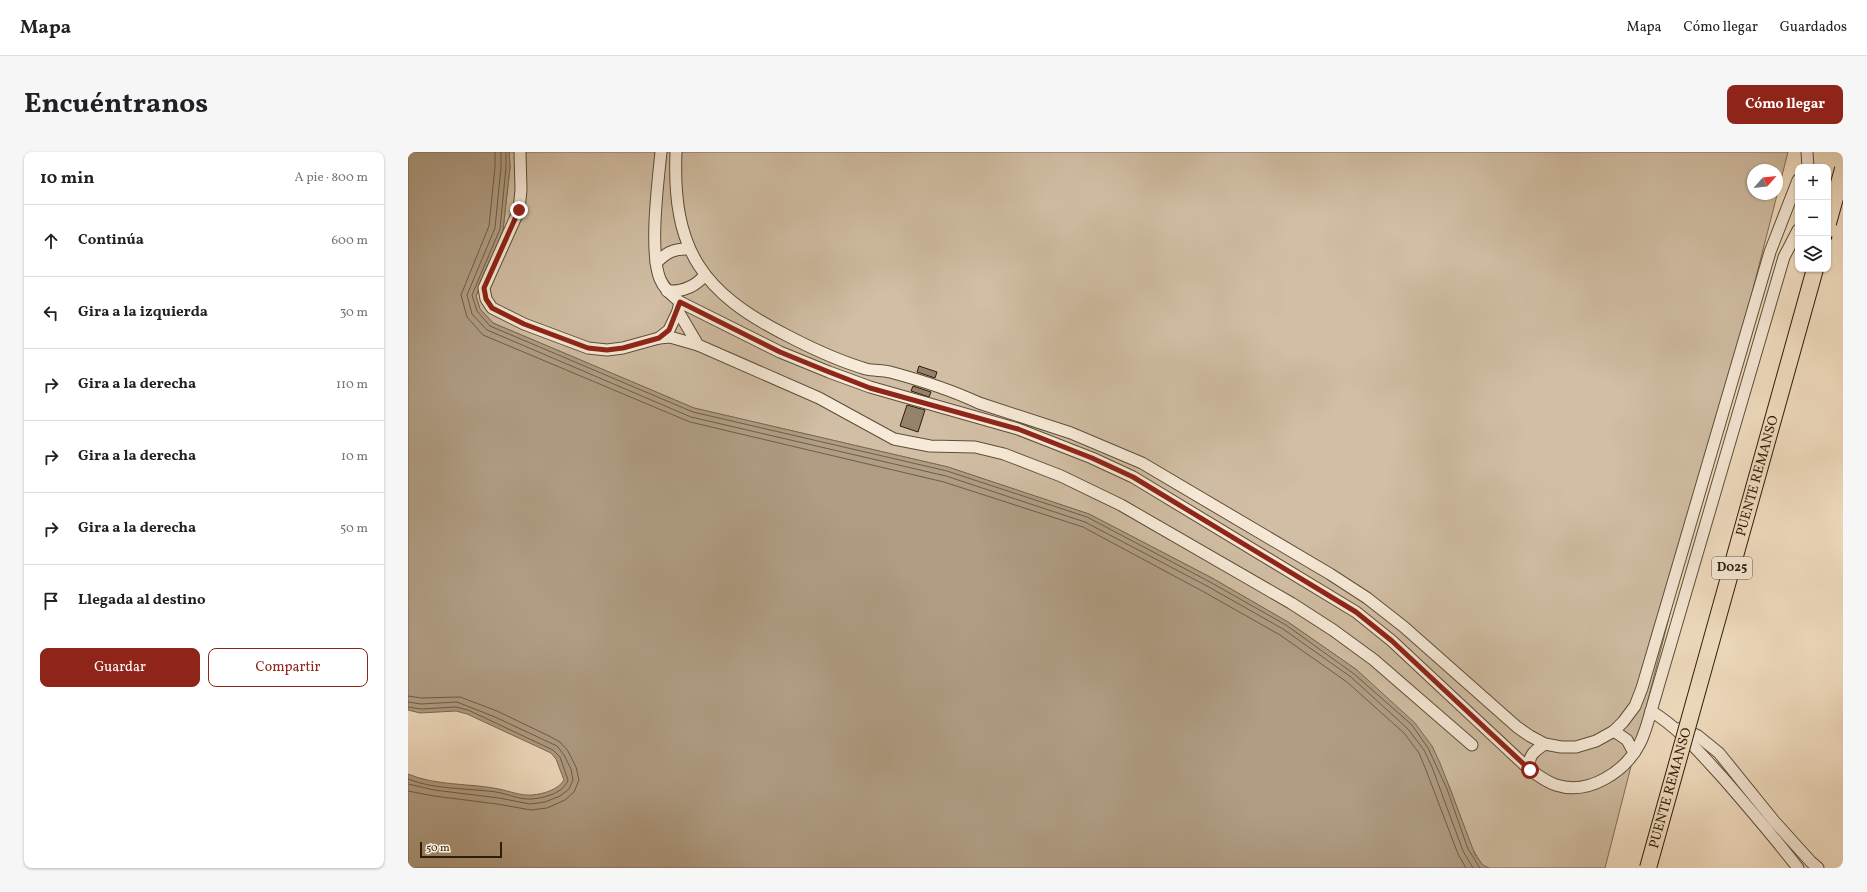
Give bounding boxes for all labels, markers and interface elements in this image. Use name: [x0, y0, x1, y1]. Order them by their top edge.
text: Mapa: [20, 15, 71, 41]
text: Mapa: [1627, 18, 1662, 37]
text: Cómo llegar: [1684, 18, 1758, 37]
text: Guardados: [1780, 18, 1847, 37]
text: Encuéntranos: [24, 85, 208, 124]
button: Cómo llegar: [1727, 85, 1843, 124]
north arrow: [1747, 164, 1783, 200]
map controls: [1795, 164, 1831, 272]
button: +: [1795, 164, 1831, 200]
text: 10 min: [40, 167, 94, 190]
text: A pie · 800 m: [294, 169, 368, 187]
button: −: [1795, 200, 1831, 236]
route end: [510, 201, 528, 219]
icon: ahead: [40, 230, 62, 252]
text: Continúa: [78, 230, 144, 251]
text: 600 m: [331, 232, 368, 250]
button: layers: [1795, 236, 1831, 272]
icon: left: [40, 302, 62, 324]
text: Gira a la izquierda: [78, 302, 208, 323]
text: 30 m: [340, 304, 368, 322]
icon: right: [40, 374, 62, 396]
text: Gira a la derecha: [78, 374, 196, 395]
text: 110 m: [336, 376, 368, 394]
street label: PUENTE REMANSO: [1731, 413, 1783, 539]
icon: right: [40, 446, 62, 468]
text: Gira a la derecha: [78, 446, 196, 467]
text: 10 m: [341, 448, 368, 466]
icon: right: [40, 518, 62, 540]
text: Gira a la derecha: [78, 518, 196, 539]
text: 50 m: [340, 520, 368, 538]
road number: D025: [1712, 557, 1752, 579]
icon: arrive: [40, 590, 62, 612]
text: Llegada al destino: [78, 590, 206, 611]
button: Guardar: [40, 648, 200, 687]
button: Compartir: [208, 648, 368, 687]
street label: PUENTE REMANSO: [1644, 725, 1696, 851]
route start: [1521, 761, 1539, 779]
scale bar: [420, 840, 502, 859]
text: 50 m: [426, 841, 450, 856]

